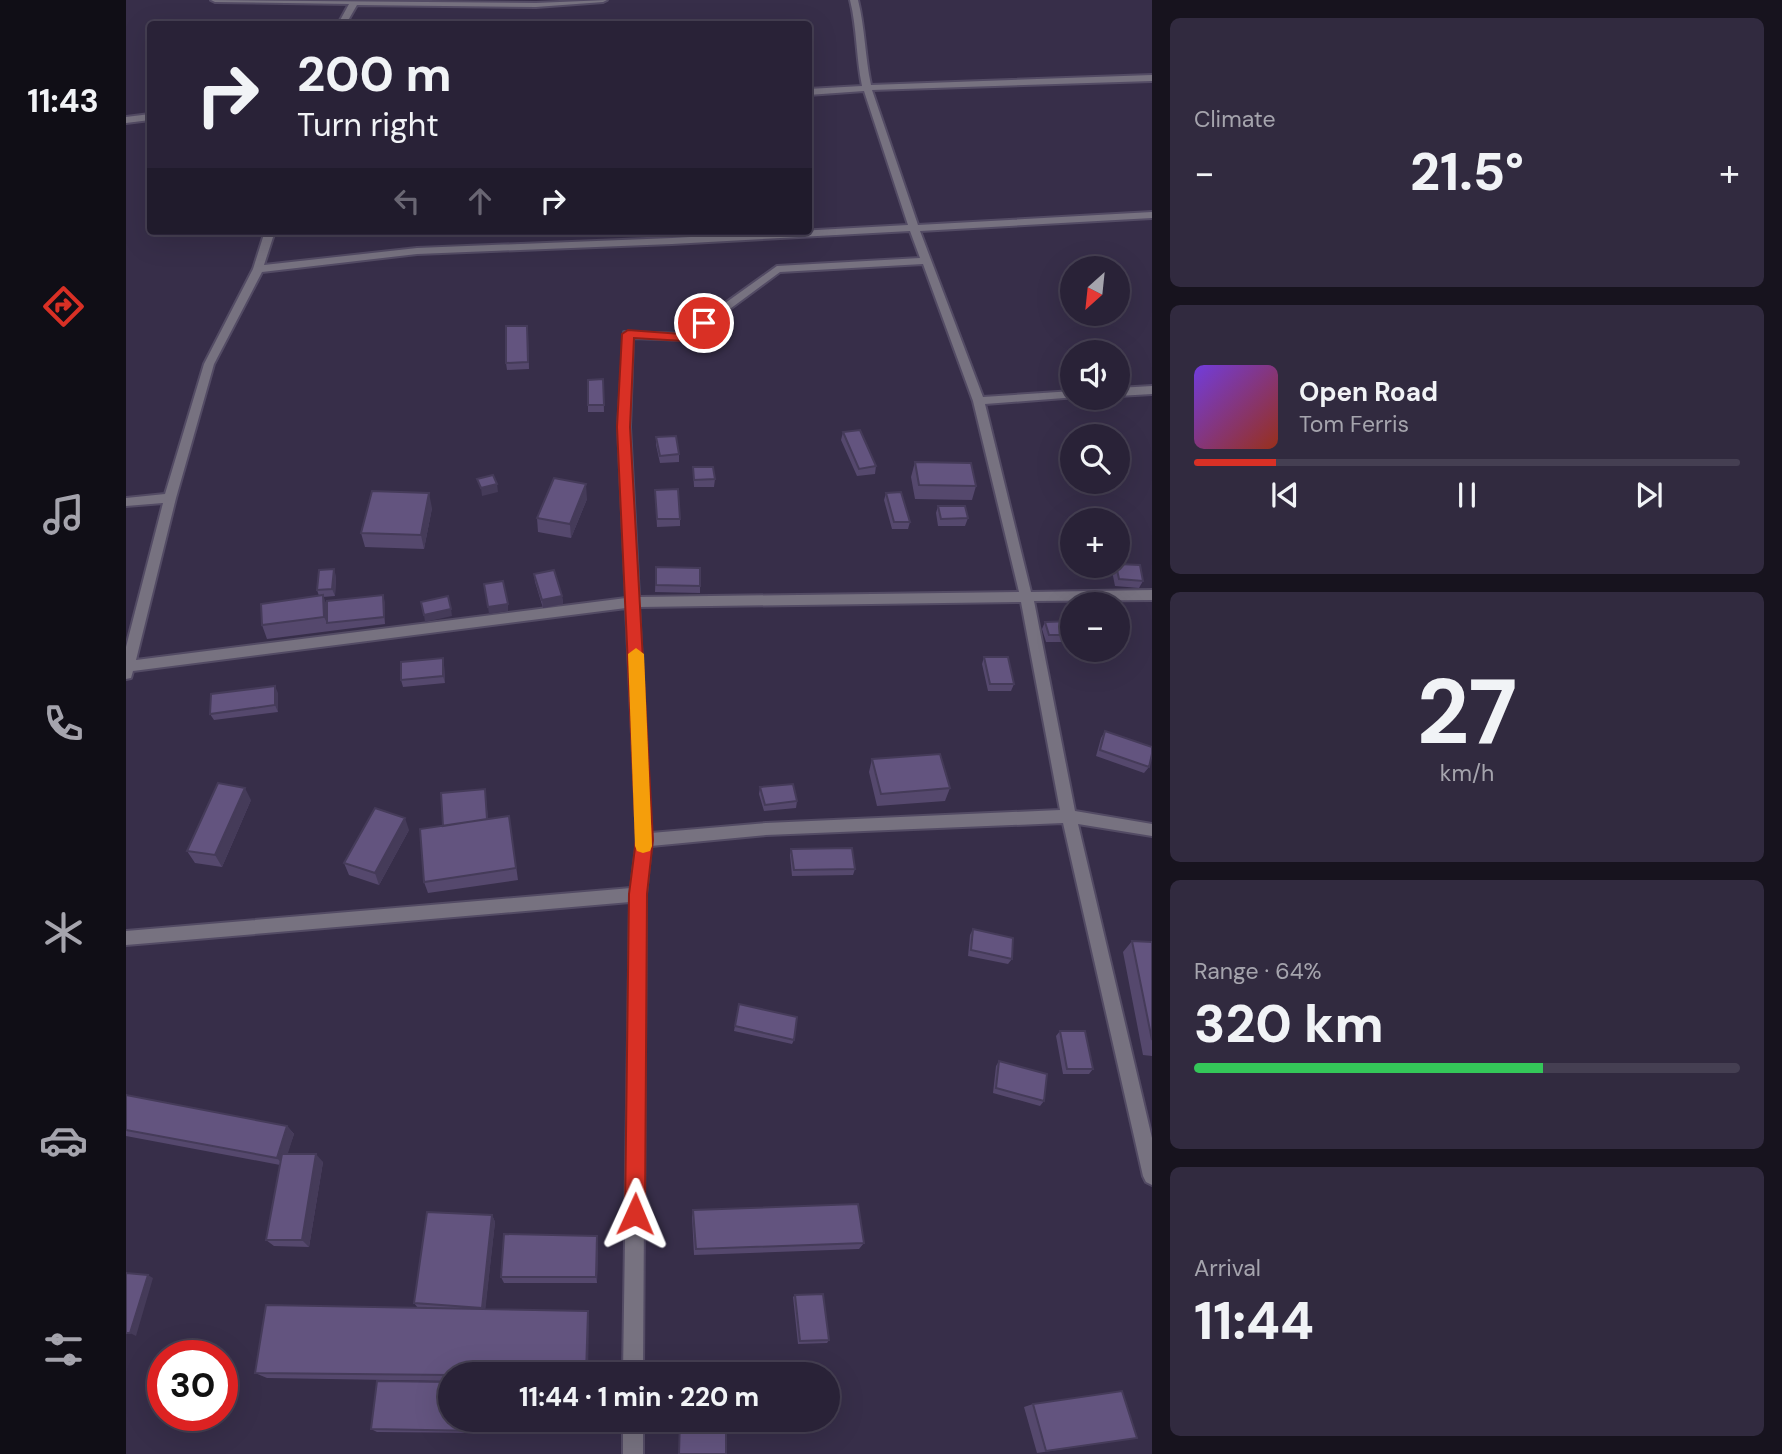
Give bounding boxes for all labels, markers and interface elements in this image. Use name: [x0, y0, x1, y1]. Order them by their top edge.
text: 200 m: [297, 42, 452, 106]
icon: right: [182, 49, 273, 140]
text: 11:43: [27, 80, 99, 122]
text: Turn right: [297, 104, 439, 146]
text: Climate: [1194, 104, 1276, 134]
text: 21.5°: [1410, 138, 1524, 206]
text: −: [1194, 148, 1215, 198]
text: +: [1719, 148, 1740, 198]
icon: left: [388, 182, 426, 220]
icon: ahead: [461, 182, 499, 220]
icon: right: [534, 182, 572, 220]
north arrow: [1060, 256, 1130, 326]
map controls: [1060, 256, 1130, 662]
icon: directions: [39, 282, 88, 331]
pin: [674, 293, 734, 353]
icon: arrive: [685, 304, 723, 342]
button: sound: [1060, 340, 1130, 410]
text: Open Road: [1299, 375, 1438, 409]
text: Tom Ferris: [1299, 409, 1409, 439]
button: search: [1060, 424, 1130, 494]
icon: previous: [1266, 476, 1304, 514]
icon: pause: [1448, 476, 1486, 514]
icon: next: [1630, 476, 1668, 514]
icon: music: [39, 490, 88, 539]
button: +: [1060, 508, 1130, 578]
button: −: [1060, 592, 1130, 662]
text: 27: [1417, 653, 1517, 771]
icon: phone: [39, 699, 88, 748]
text: km/h: [1440, 758, 1494, 788]
icon: climate: [39, 908, 88, 957]
text: Range · 64%: [1194, 956, 1322, 986]
text: 320 km: [1194, 990, 1384, 1058]
icon: car: [39, 1116, 88, 1165]
position arrow: [598, 1177, 672, 1251]
text: Arrival: [1194, 1253, 1261, 1283]
text: 11:44: [1194, 1287, 1314, 1355]
icon: filters: [39, 1325, 88, 1374]
speed limit sign: 30: [147, 1340, 238, 1431]
text: 11:44 · 1 min · 220 m: [519, 1380, 759, 1414]

